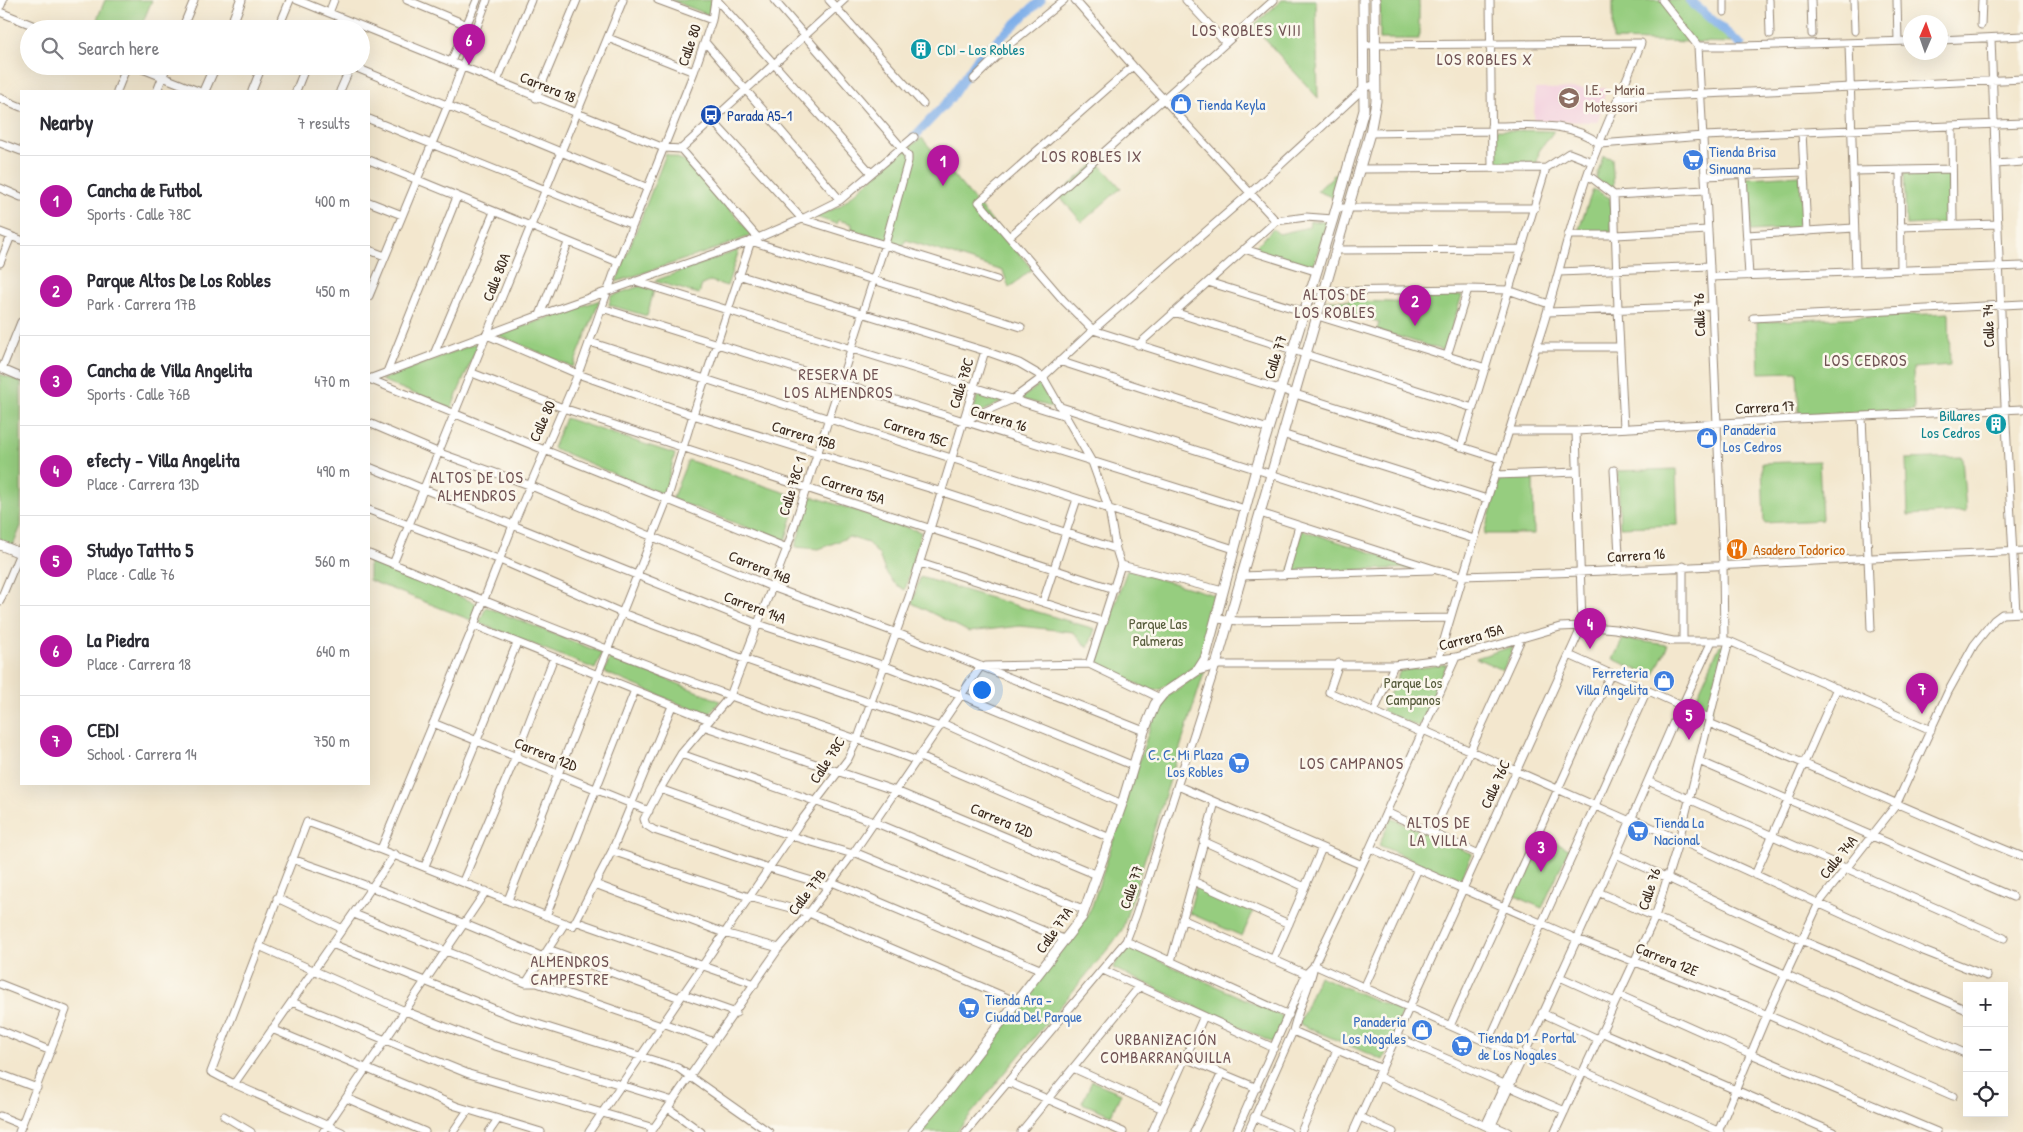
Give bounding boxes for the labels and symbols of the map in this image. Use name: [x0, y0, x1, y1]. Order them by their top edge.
north arrow: [1903, 15, 1948, 60]
district label: LOS ROBLES VIII: [1192, 19, 1302, 41]
street label: Calle 80: [672, 21, 706, 69]
pin: 6: [453, 24, 485, 65]
building icon: CDI - Los Robles: [909, 37, 933, 61]
place label: CDI - Los Robles: [937, 39, 1025, 60]
district label: LOS ROBLES X: [1437, 48, 1533, 70]
street label: Carrera 18: [517, 66, 579, 108]
place label: I.E. - Maria Motessori: [1585, 79, 1644, 117]
school or university icon: I.E. - Maria Motessori: [1557, 86, 1581, 110]
shop icon: Tienda Keyla: [1169, 92, 1193, 116]
place label: Tienda Keyla: [1197, 94, 1265, 115]
bus stop icon: Parada A5-1: [699, 103, 723, 127]
place label: Parada A5-1: [727, 105, 792, 126]
place label: Tienda Brisa Sinuana: [1709, 141, 1776, 179]
pin: 1: [927, 145, 959, 186]
district label: LOS ROBLES IX: [1042, 145, 1142, 167]
supermarket icon: Tienda Brisa Sinuana: [1681, 148, 1705, 172]
street label: Calle 80A: [477, 249, 515, 304]
district label: ALTOS DE LOS ROBLES: [1295, 283, 1375, 323]
pin: 2: [1399, 285, 1431, 326]
street label: Calle 76: [1688, 293, 1710, 337]
street label: Calle 74: [1977, 304, 1999, 348]
street label: Calle 77: [1258, 332, 1292, 382]
district label: LOS CEDROS: [1825, 349, 1907, 371]
street label: Calle 78C: [943, 355, 979, 411]
district label: RESERVA DE LOS ALMENDROS: [785, 363, 893, 403]
street label: Carrera 17: [1735, 395, 1795, 419]
street label: Calle 80: [524, 397, 560, 445]
street label: Carrera 16: [968, 399, 1030, 437]
place label: Billares Los Cedros: [1922, 405, 1980, 443]
street label: Carrera 15C: [881, 412, 951, 452]
building icon: Billares Los Cedros: [1984, 412, 2008, 436]
street label: Carrera 15B: [769, 415, 839, 455]
place label: Panaderia Los Cedros: [1723, 419, 1782, 457]
shop icon: Panaderia Los Cedros: [1695, 426, 1719, 450]
street label: Calle 78C 1: [773, 454, 811, 518]
district label: ALTOS DE LOS ALMENDROS: [430, 466, 524, 506]
street label: Carrera 15A: [818, 469, 888, 509]
restaurant icon: Asadero Todorico: [1725, 537, 1749, 561]
place label: Asadero Todorico: [1753, 539, 1845, 560]
street label: Carrera 16: [1606, 542, 1666, 568]
street label: Carrera 14B: [726, 545, 794, 589]
street label: Carrera 14A: [721, 586, 790, 629]
pin: 4: [1574, 608, 1606, 649]
park label: Parque Las Palmeras: [1129, 613, 1187, 651]
street label: Carrera 15A: [1436, 618, 1506, 656]
place label: Ferreteria Villa Angelita: [1575, 662, 1648, 700]
shop icon: Ferreteria Villa Angelita: [1652, 669, 1676, 693]
park label: Parque Los Campanos: [1384, 672, 1443, 710]
pin: 7: [1906, 673, 1938, 714]
your location: [969, 677, 995, 703]
pin: 5: [1673, 699, 1705, 740]
street label: Carrera 12D: [511, 732, 581, 776]
street label: Calle 78C: [804, 732, 850, 788]
place label: C. C. Mi Plaza Los Robles: [1148, 744, 1223, 782]
supermarket icon: C. C. Mi Plaza Los Robles: [1227, 751, 1251, 775]
district label: LOS CAMPANOS: [1300, 752, 1404, 774]
street label: Calle 76C: [1475, 756, 1515, 812]
street label: Carrera 12D: [967, 797, 1037, 843]
district label: ALTOS DE LA VILLA: [1407, 811, 1471, 851]
place label: Tienda La Nacional: [1654, 812, 1704, 850]
supermarket icon: Tienda La Nacional: [1626, 819, 1650, 843]
street label: Calle 74A: [1814, 830, 1862, 883]
pin: 3: [1525, 831, 1557, 872]
street label: Calle 77: [1114, 862, 1148, 912]
street label: Calle 77B: [783, 865, 831, 919]
street label: Calle 76: [1632, 865, 1666, 913]
street label: Calle 77A: [1030, 902, 1078, 957]
street label: Carrera 12E: [1633, 937, 1702, 981]
district label: ALMENDROS CAMPESTRE: [530, 950, 610, 990]
place label: Tienda Ara - Ciudad Del Parque: [985, 989, 1082, 1027]
supermarket icon: Tienda Ara - Ciudad Del Parque: [957, 996, 981, 1020]
place label: Panaderia Los Nogales: [1343, 1011, 1406, 1049]
shop icon: Panaderia Los Nogales: [1410, 1018, 1434, 1042]
place label: Tienda D1 - Portal de Los Nogales: [1478, 1027, 1576, 1065]
district label: URBANIZACIÓN COMBARRANQUILLA: [1100, 1028, 1232, 1068]
supermarket icon: Tienda D1 - Portal de Los Nogales: [1450, 1034, 1474, 1058]

